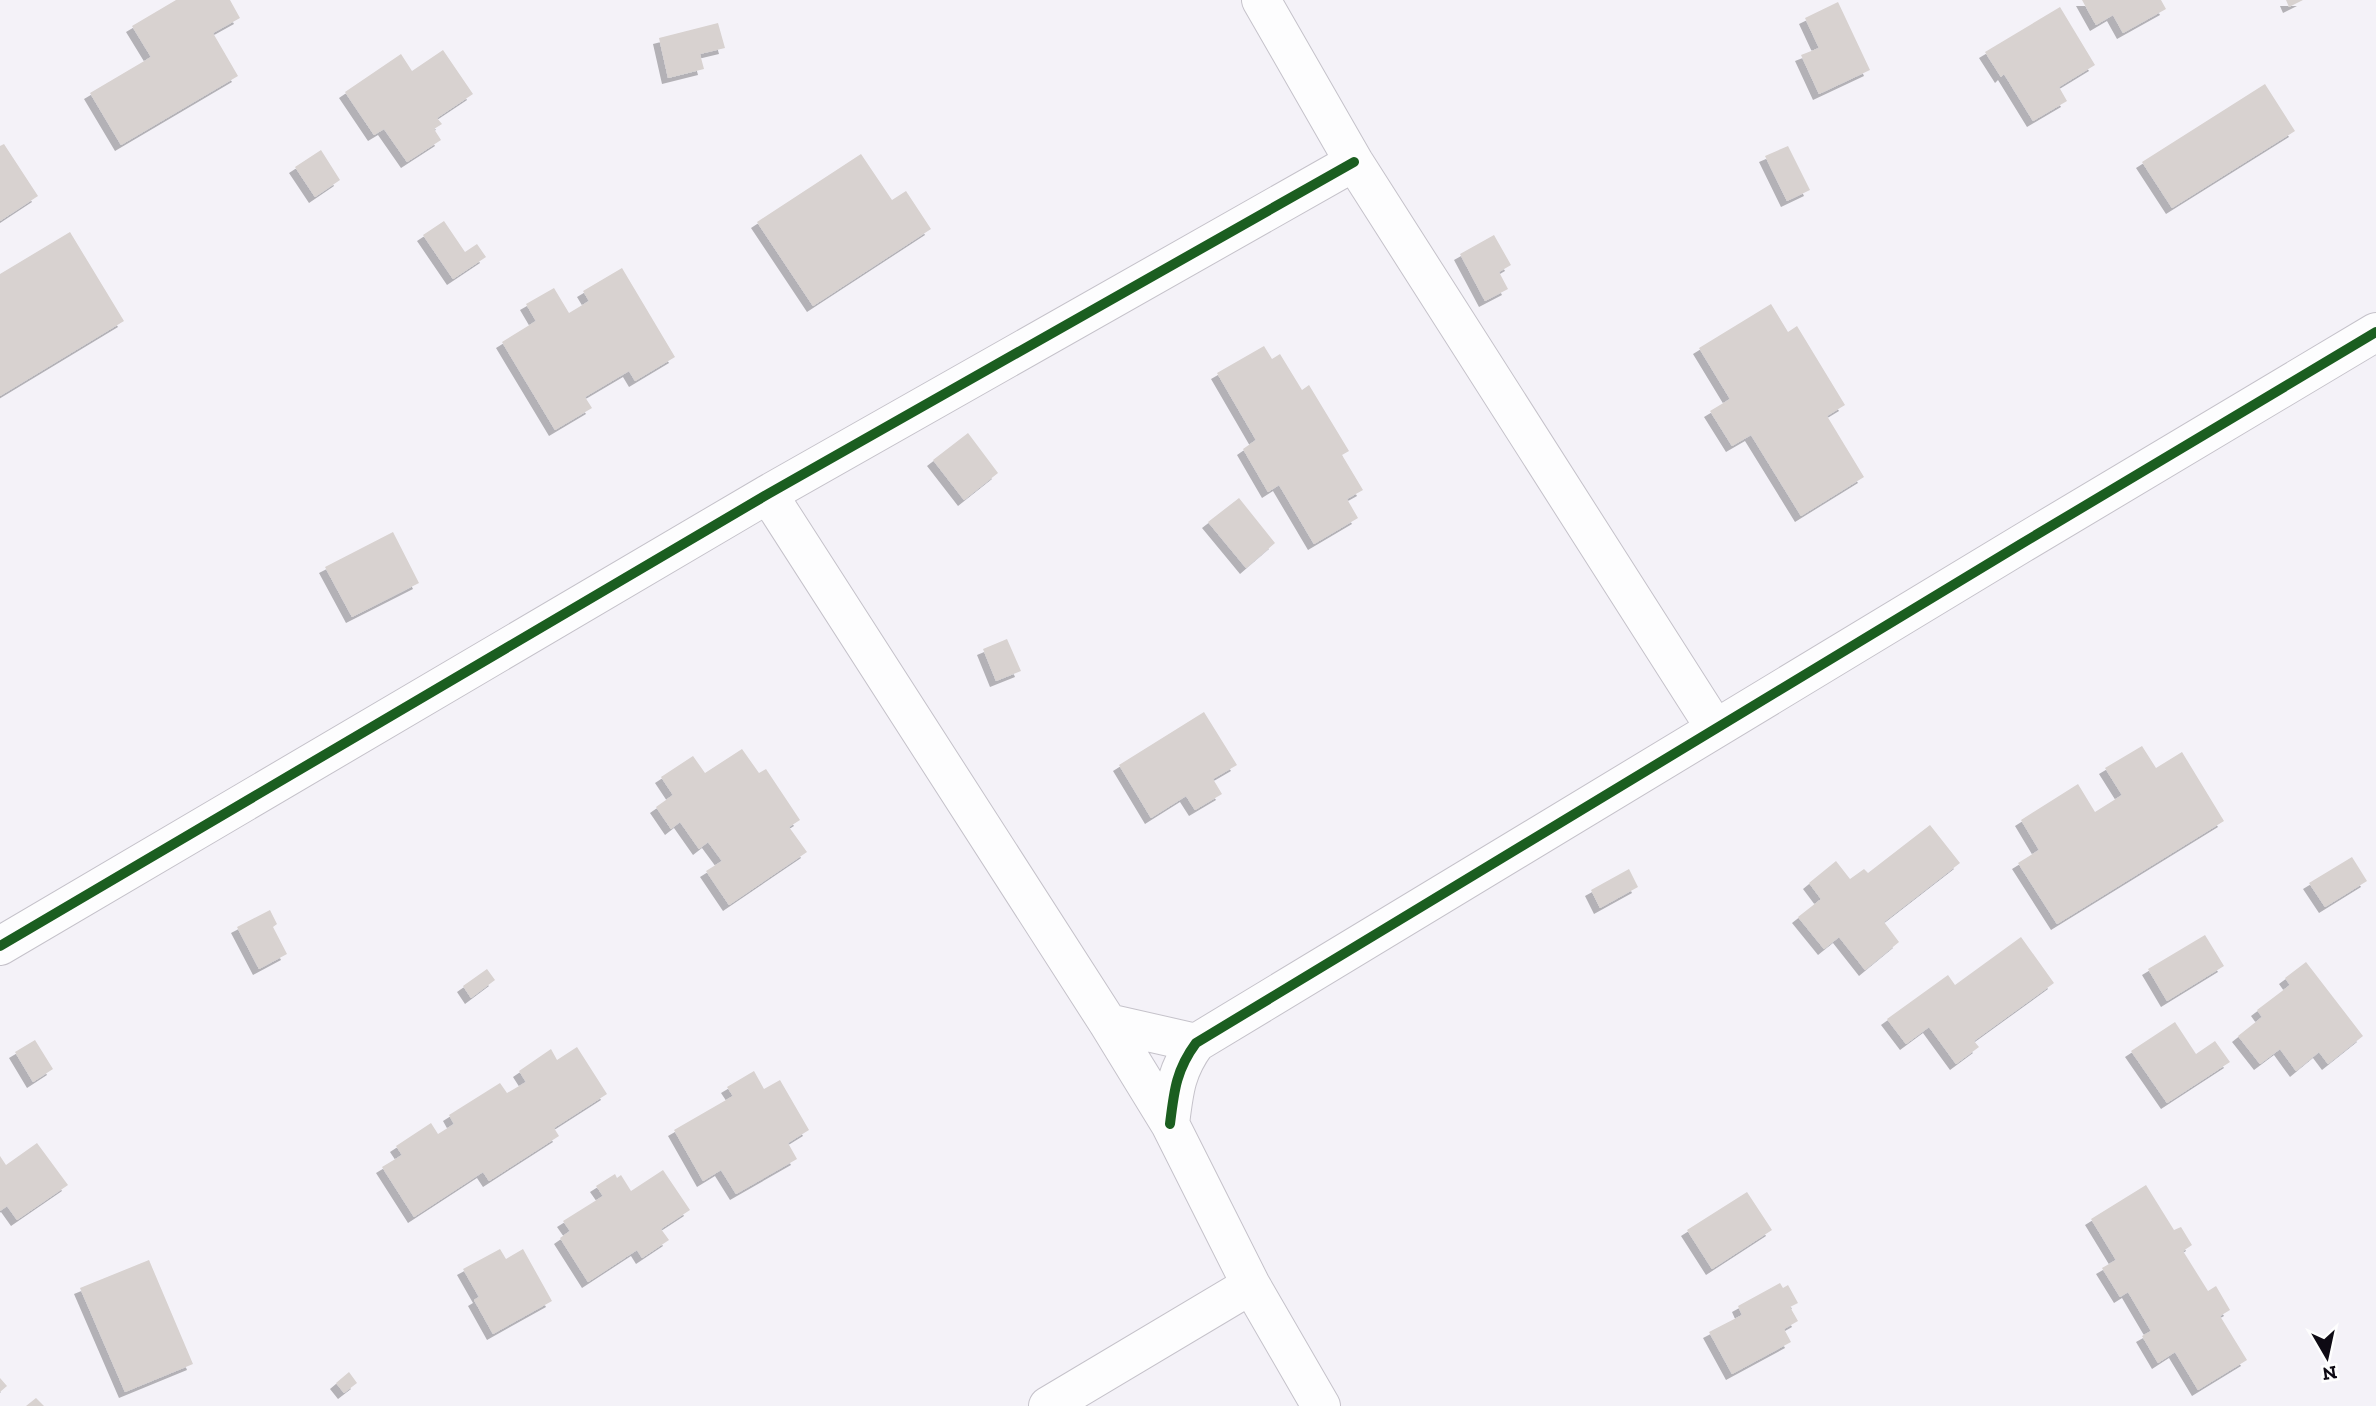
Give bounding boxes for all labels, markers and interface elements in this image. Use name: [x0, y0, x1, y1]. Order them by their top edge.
north arrow: [2292, 1322, 2362, 1392]
text: N: [2321, 1361, 2339, 1386]

